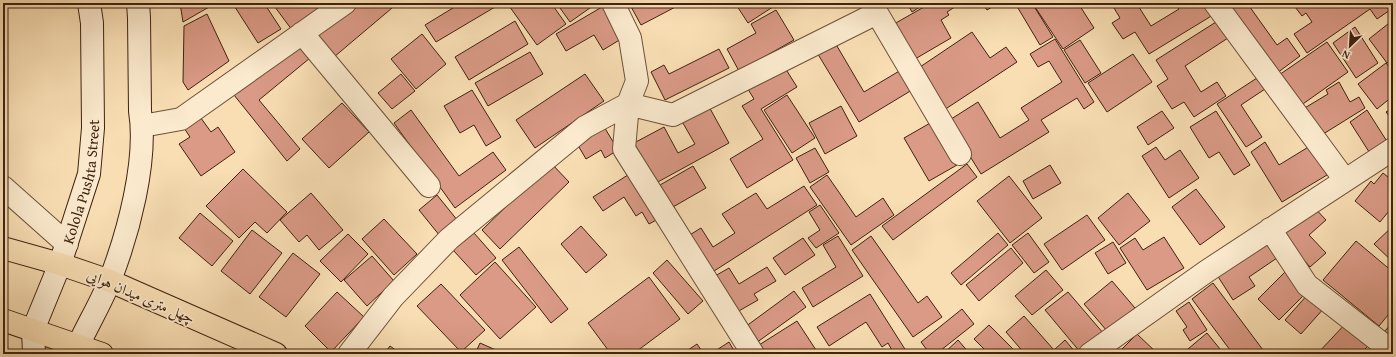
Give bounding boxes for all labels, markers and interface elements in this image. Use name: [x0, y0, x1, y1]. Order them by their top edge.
north arrow: [1330, 26, 1370, 66]
text: N: [1338, 46, 1352, 64]
street label: Kolola Pushta Street: [57, 119, 104, 246]
street label: چهل متری میدان هوایی: [83, 264, 198, 329]

